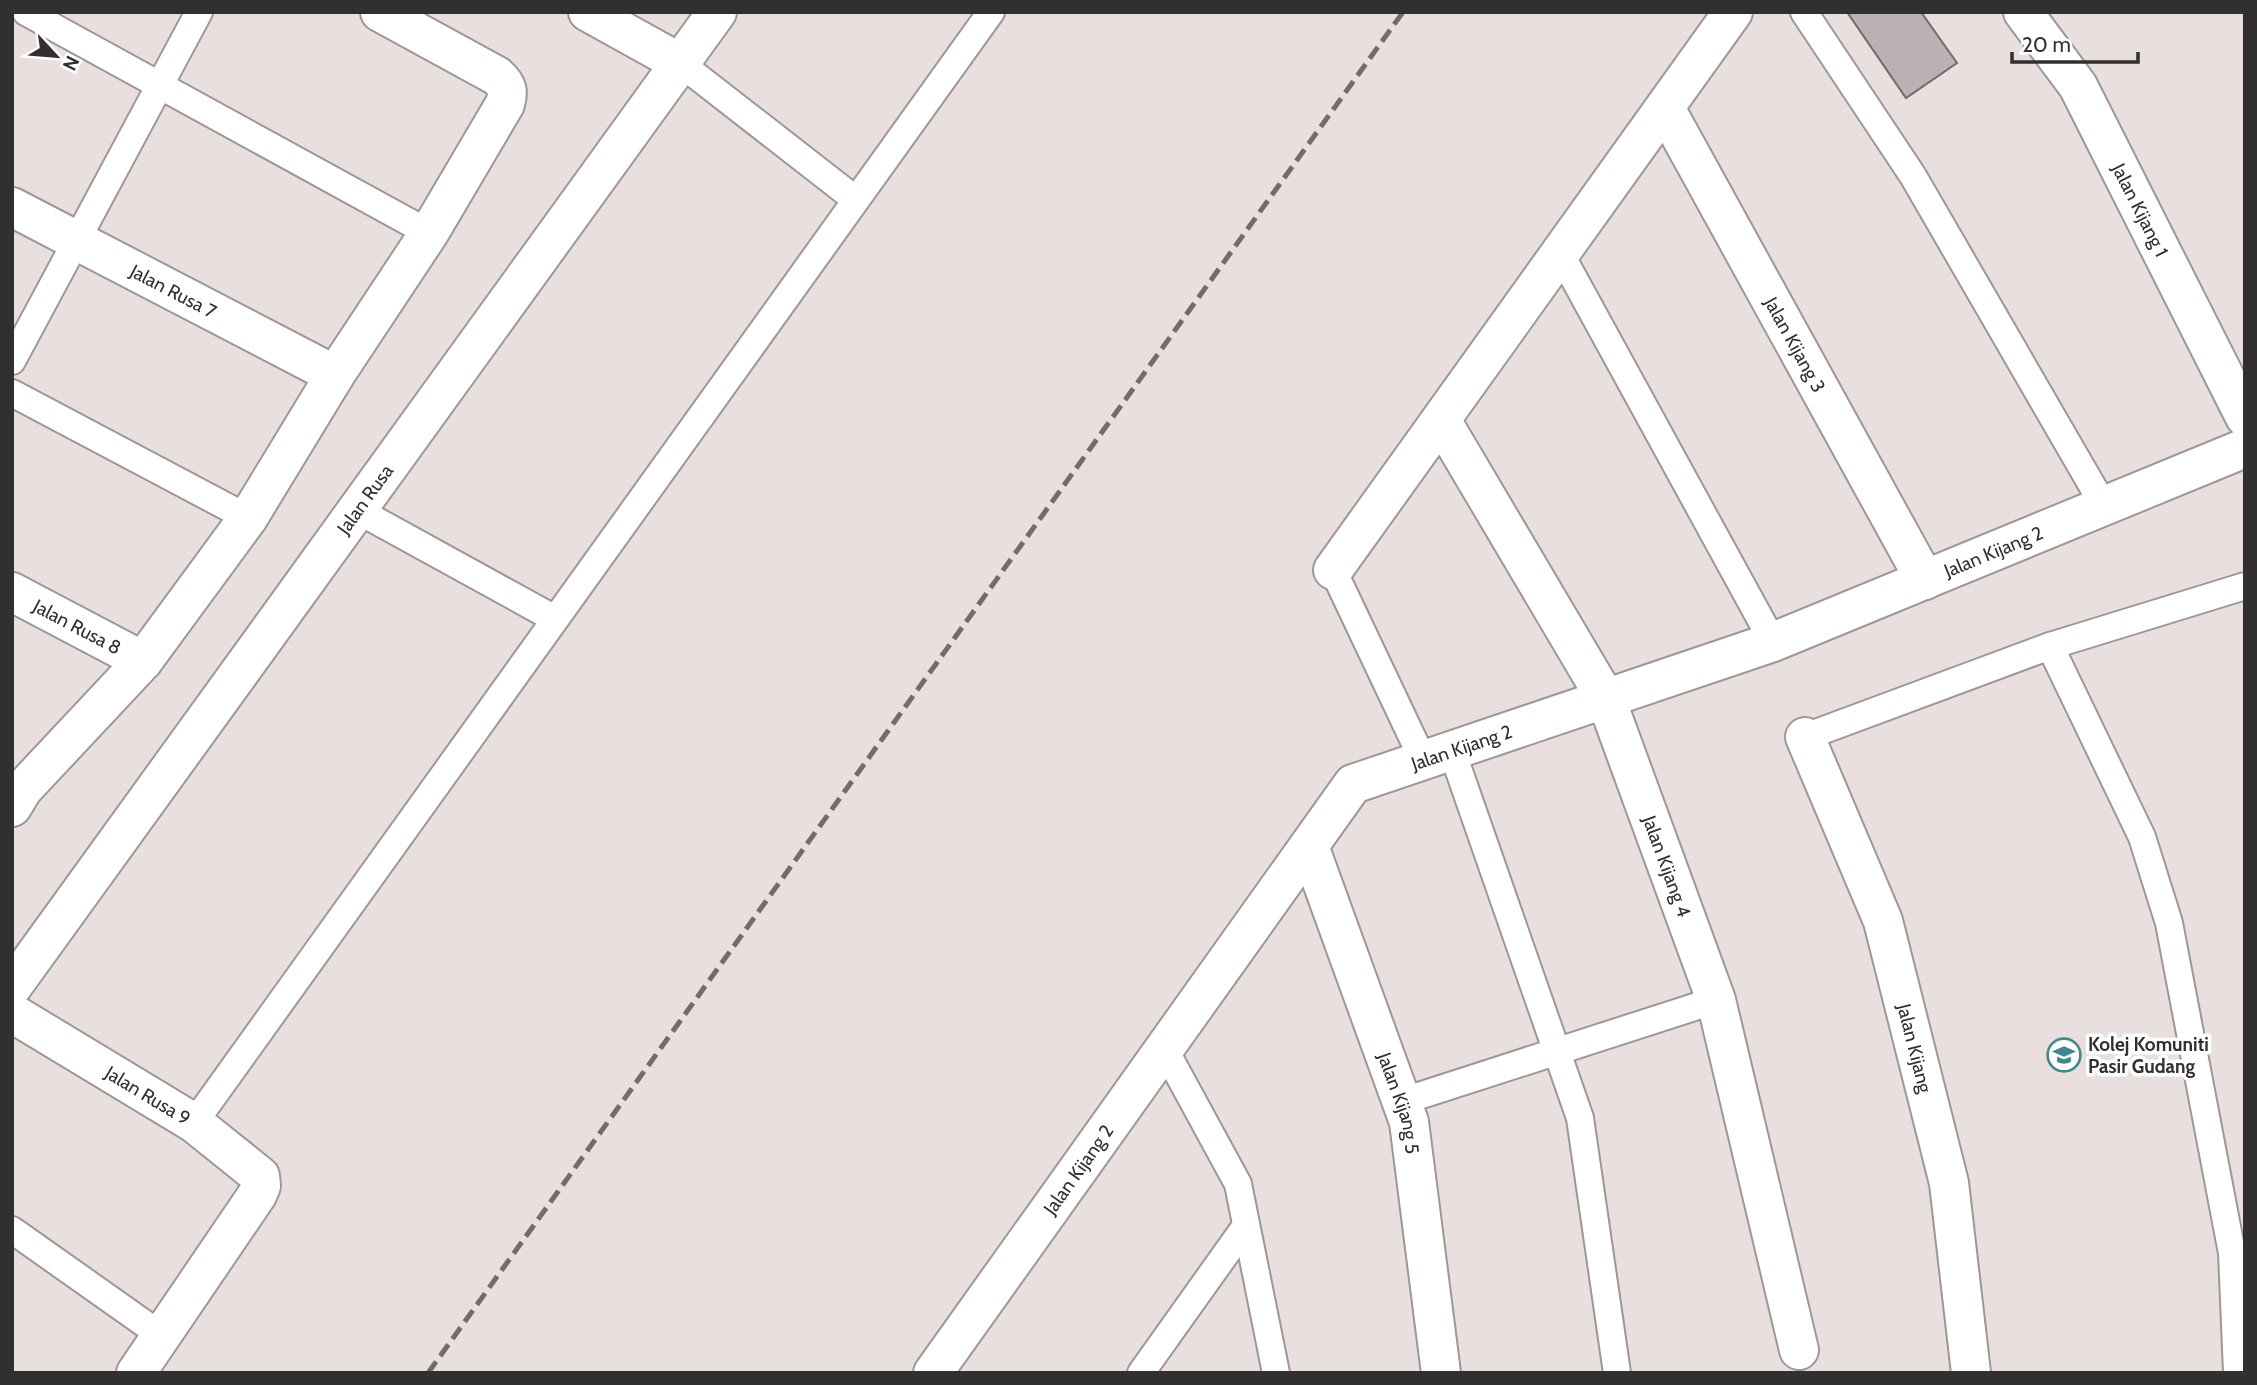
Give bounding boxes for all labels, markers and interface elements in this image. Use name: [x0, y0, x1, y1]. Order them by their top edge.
north arrow: [21, 21, 91, 91]
scale bar: [2012, 21, 2138, 65]
text: 20 m: [2022, 32, 2071, 57]
text: N: [58, 52, 84, 74]
street label: Jalan Kijang 1: [2107, 159, 2174, 260]
street label: Jalan Rusa 7: [125, 259, 221, 323]
street label: Jalan Kijang 3: [1759, 292, 1831, 396]
street label: Jalan Rusa: [331, 460, 398, 539]
street label: Jalan Kijang 2: [1939, 521, 2046, 582]
street label: Jalan Rusa 8: [29, 593, 125, 659]
street label: Jalan Kijang 2: [1407, 720, 1515, 775]
street label: Jalan Kijang 4: [1638, 811, 1696, 920]
street label: Jalan Kijang: [1893, 1000, 1937, 1096]
place label: Kolej Komuniti Pasir Gudang: [2088, 1033, 2209, 1078]
school or university icon: Kolej Komuniti Pasir Gudang: [2045, 1036, 2083, 1074]
street label: Jalan Kijang 5: [1373, 1048, 1424, 1155]
street label: Jalan Rusa 9: [100, 1060, 195, 1130]
street label: Jalan Kijang 2: [1038, 1120, 1118, 1220]

